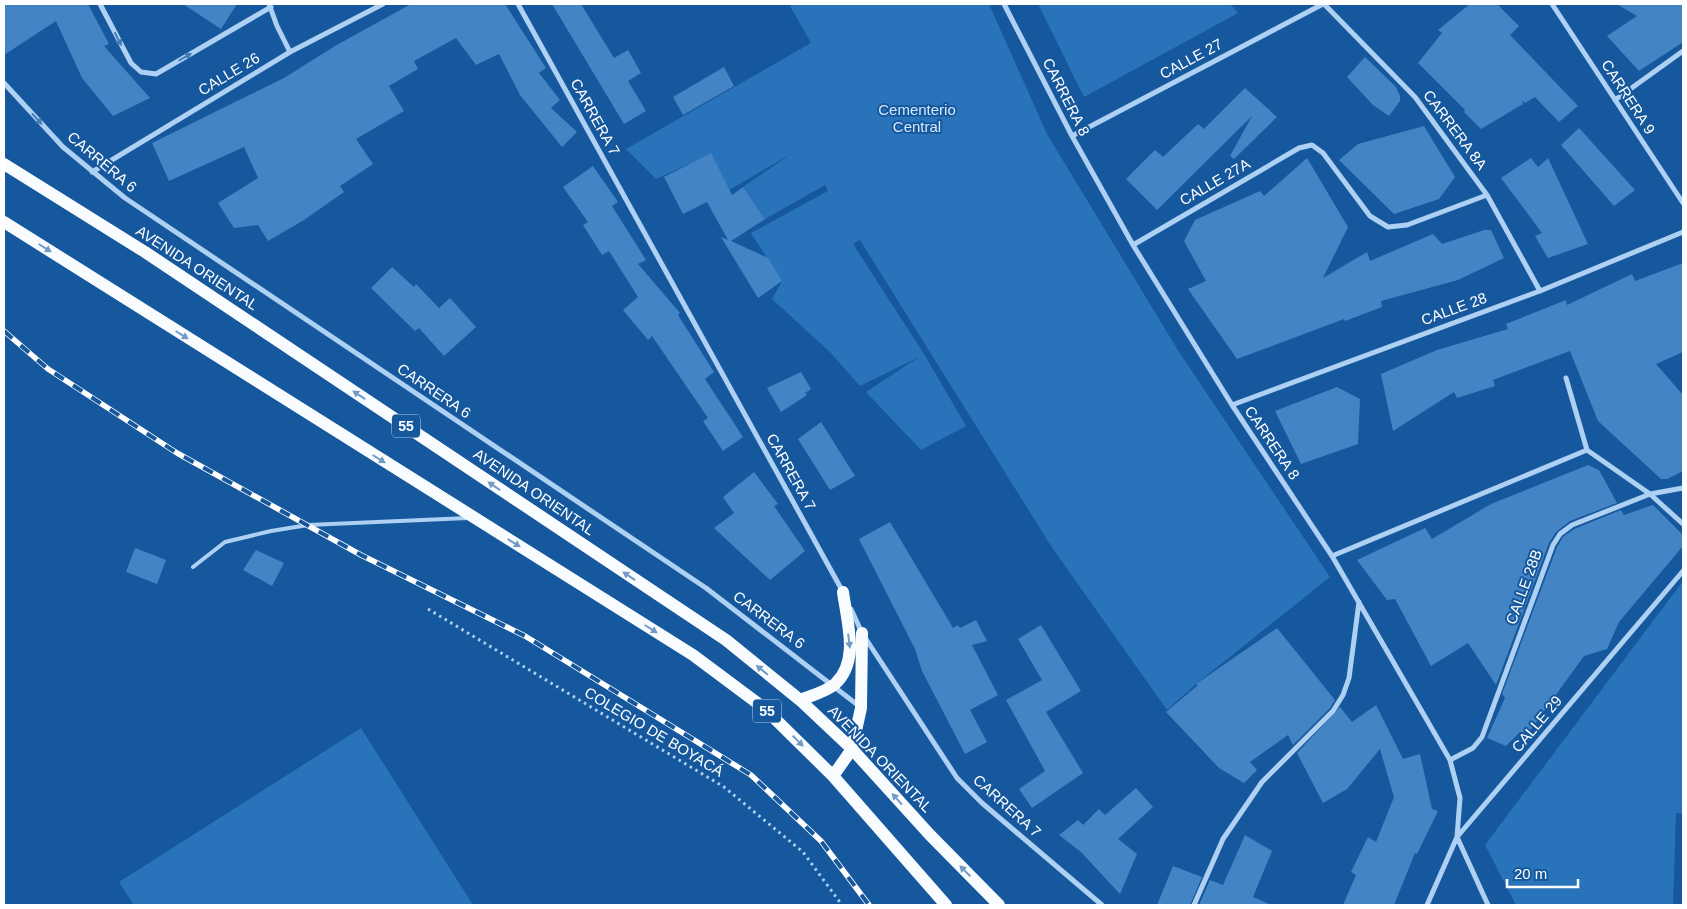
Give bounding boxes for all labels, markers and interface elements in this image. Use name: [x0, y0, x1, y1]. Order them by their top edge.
one-way arrow: [114, 32, 122, 47]
street label: CALLE 27: [1157, 35, 1225, 82]
street label: CALLE 26: [195, 49, 262, 98]
one-way arrow: [178, 53, 192, 62]
street label: CARRERA 8: [1040, 55, 1093, 139]
street label: CARRERA 9: [1598, 56, 1659, 137]
street label: CARRERA 7: [567, 75, 623, 158]
street label: CARRERA 8A: [1420, 87, 1491, 173]
park label: Cementerio Central: [878, 101, 956, 135]
one-way arrow: [31, 112, 43, 124]
street label: CARRERA 6: [64, 128, 140, 195]
street label: CALLE 27A: [1177, 155, 1253, 209]
street label: AVENIDA ORIENTAL: [133, 222, 261, 313]
one-way arrow: [38, 244, 52, 253]
street label: CALLE 28: [1419, 289, 1489, 328]
one-way arrow: [176, 330, 189, 340]
street label: CARRERA 6: [394, 360, 474, 421]
one-way arrow: [352, 390, 366, 400]
street label: CARRERA 8: [1242, 403, 1303, 483]
road number: 55: [392, 414, 420, 438]
street label: CARRERA 7: [763, 430, 819, 513]
street label: AVENIDA ORIENTAL: [471, 445, 598, 538]
one-way arrow: [373, 454, 386, 464]
one-way arrow: [487, 481, 501, 490]
one-way arrow: [507, 539, 520, 548]
street label: CALLE 28B: [1502, 547, 1545, 627]
one-way arrow: [623, 571, 636, 581]
street label: CARRERA 6: [730, 587, 808, 652]
one-way arrow: [645, 625, 658, 634]
one-way arrow: [845, 633, 853, 649]
one-way arrow: [756, 664, 769, 675]
street label: COLEGIO DE BOYACÁ: [582, 683, 727, 780]
street label: CALLE 29: [1508, 692, 1565, 755]
road number: 55: [753, 699, 781, 722]
street label: AVENIDA ORIENTAL: [825, 702, 936, 816]
one-way arrow: [792, 735, 804, 747]
street label: CARRERA 7: [970, 771, 1045, 840]
one-way arrow: [891, 793, 903, 805]
scale bar: [1507, 856, 1578, 888]
one-way arrow: [959, 865, 971, 877]
text: 20 m: [1514, 865, 1547, 882]

